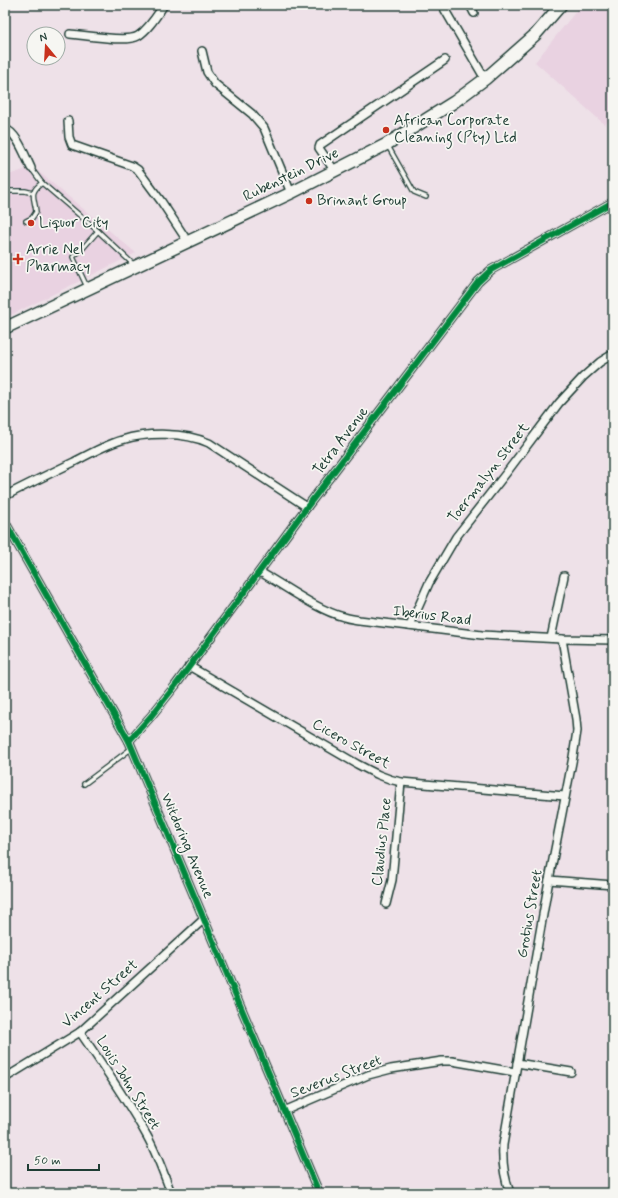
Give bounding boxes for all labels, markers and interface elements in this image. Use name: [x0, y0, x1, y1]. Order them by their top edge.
north arrow: [26, 26, 66, 66]
text: N: [38, 30, 49, 45]
place label: African Corporate Cleaning (Pty) Ltd: [394, 111, 517, 149]
marker: African Corporate Cleaning (Pty) Ltd: [381, 125, 391, 135]
street label: Rubenstein Drive: [240, 143, 342, 207]
place label: Brinant Group: [317, 191, 407, 211]
marker: Brinant Group: [304, 196, 314, 206]
place label: Liquor City: [39, 213, 109, 233]
marker: Liquor City: [26, 218, 36, 228]
place label: Arrie Nel Pharmacy: [26, 240, 90, 277]
marker: Arrie Nel Pharmacy: [13, 254, 23, 264]
street label: Tetra Avenue: [309, 403, 373, 479]
street label: Toermalyn Street: [444, 419, 535, 527]
street label: Iberius Road: [392, 601, 472, 631]
street label: Cicero Street: [308, 714, 394, 774]
street label: Witdoring Avenue: [155, 790, 218, 902]
street label: Claudius Place: [367, 797, 397, 887]
street label: Grotius Street: [512, 868, 548, 960]
street label: Vincent Street: [58, 955, 142, 1033]
street label: Louis John Street: [91, 1032, 165, 1134]
street label: Severus Street: [288, 1050, 385, 1104]
scale bar: [28, 1146, 99, 1172]
text: 50 m: [34, 1153, 61, 1169]

